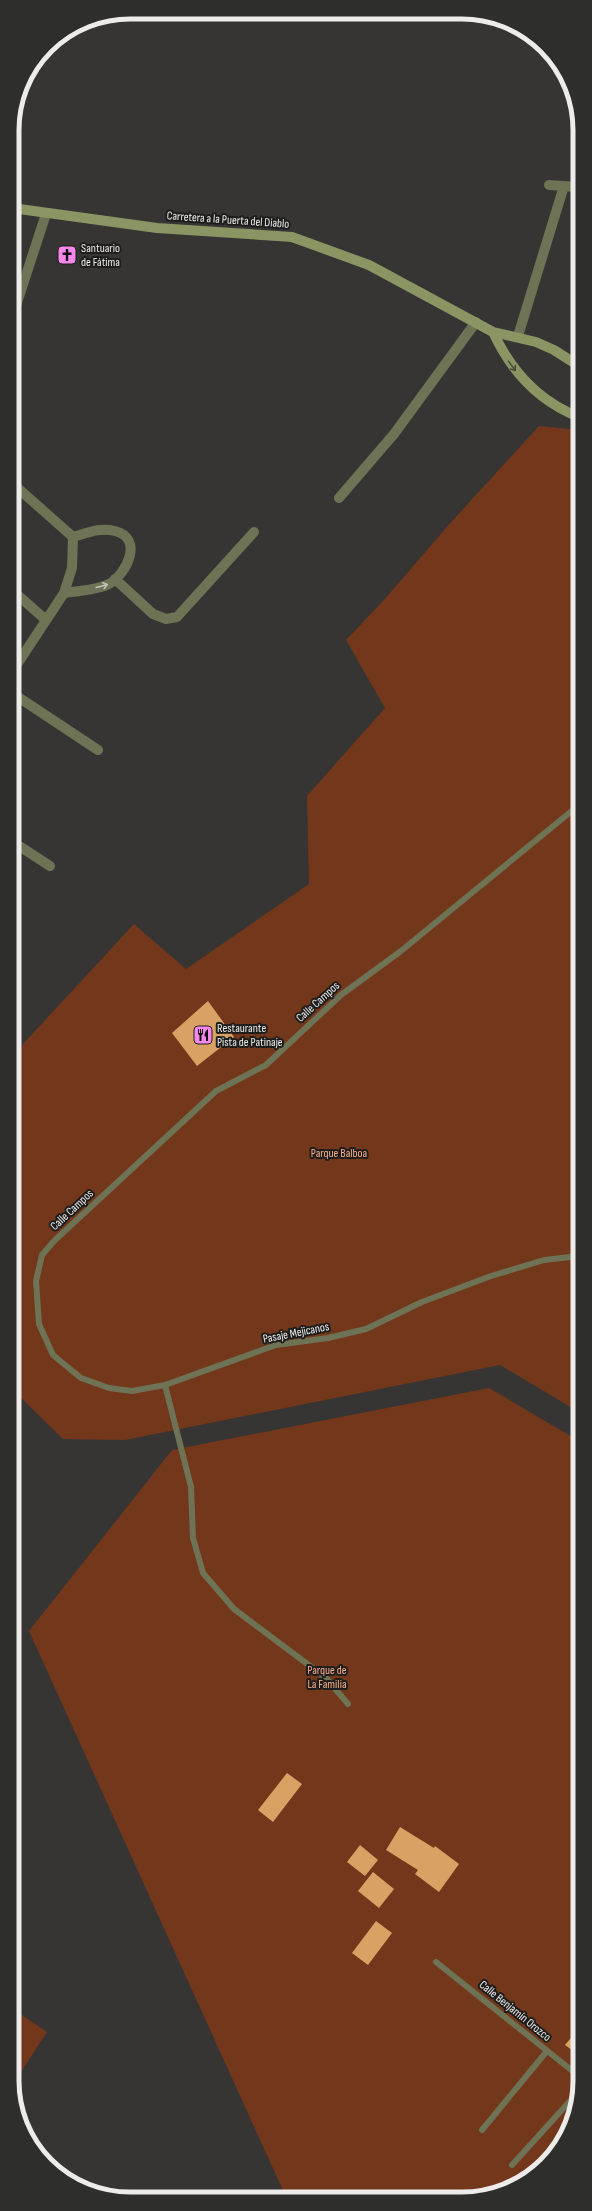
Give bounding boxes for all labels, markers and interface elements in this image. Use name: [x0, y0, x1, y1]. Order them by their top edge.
street label: Carretera a la Puerta del Diablo: [166, 208, 290, 232]
place label: Santuario de Fátima: [81, 241, 120, 270]
church icon: Santuario de Fátima: [56, 244, 78, 266]
one-way arrow: [508, 360, 516, 371]
one-way arrow: [95, 582, 108, 589]
street label: Calle Campos: [293, 978, 343, 1026]
place label: Restaurante Pista de Patinaje: [217, 1021, 283, 1050]
restaurant icon: Restaurante Pista de Patinaje: [192, 1024, 214, 1046]
park label: Parque Balboa: [311, 1146, 368, 1161]
street label: Calle Campos: [47, 1186, 97, 1234]
street label: Pasaje Mejicanos: [262, 1319, 330, 1347]
park label: Parque de La Familia: [307, 1663, 347, 1692]
street label: Calle Benjamín Orozco: [476, 1977, 554, 2045]

